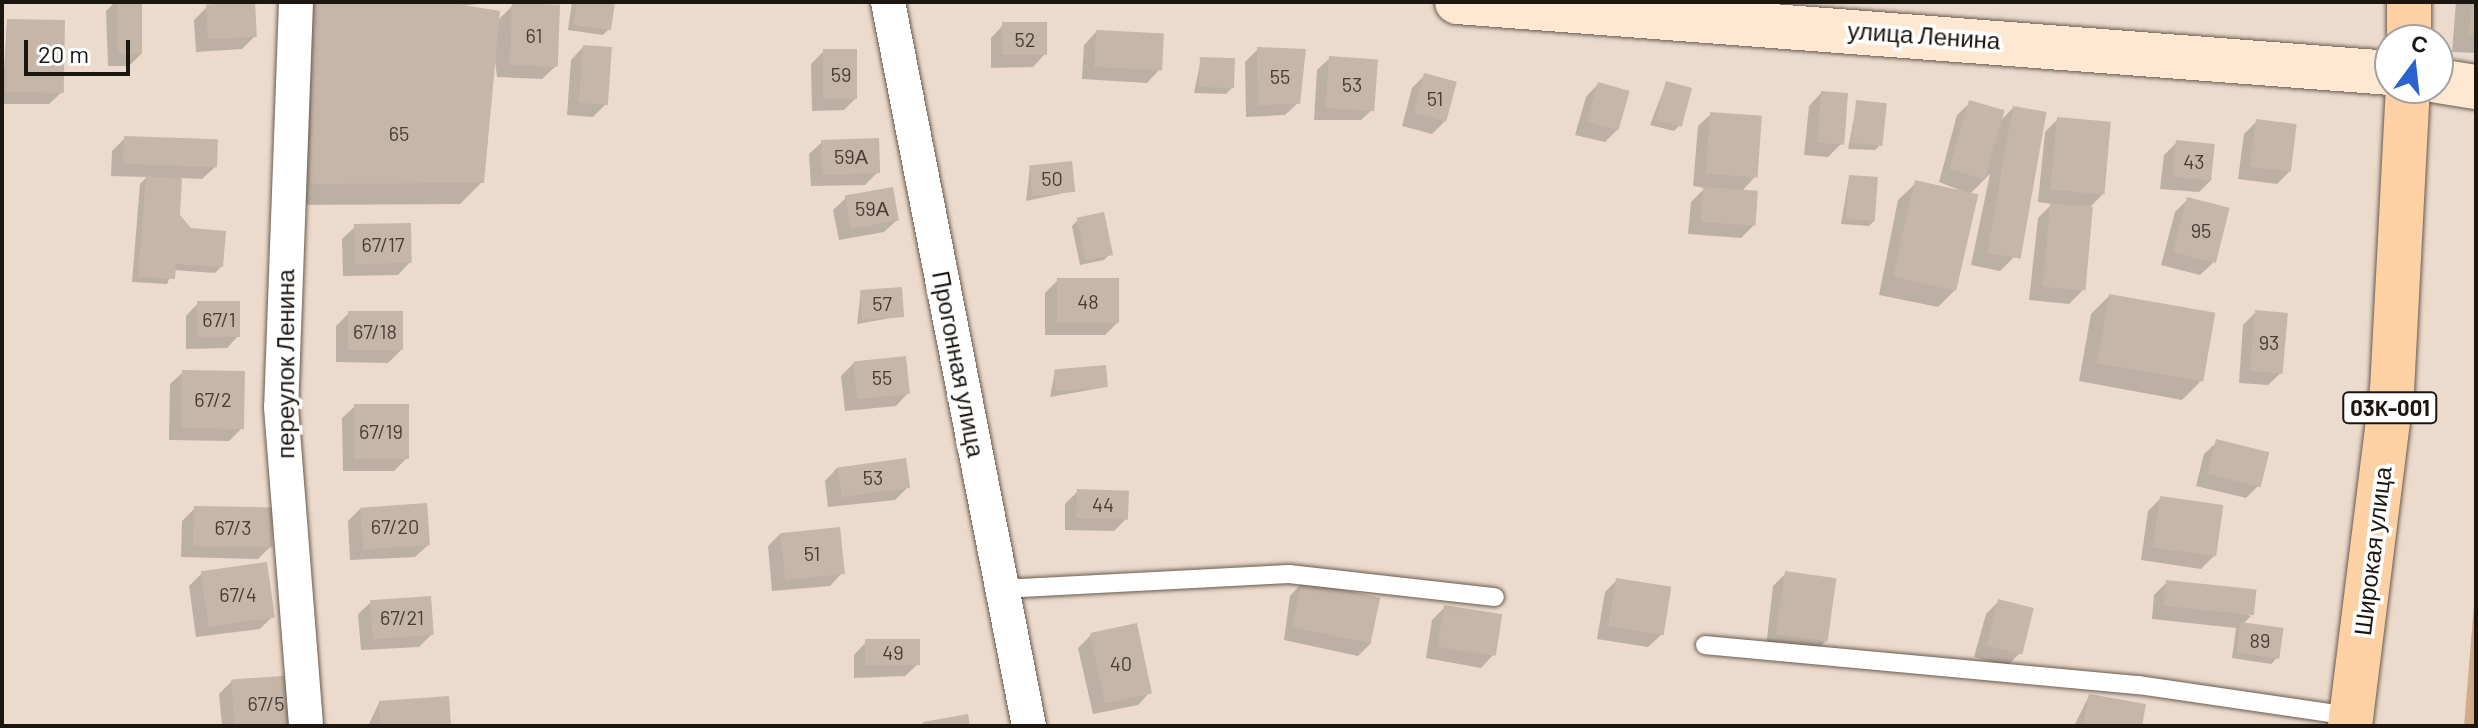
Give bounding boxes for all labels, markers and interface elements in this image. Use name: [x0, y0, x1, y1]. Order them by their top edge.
street label: улица Ленина: [1847, 15, 2001, 55]
house number: 61: [526, 23, 542, 47]
scale bar: [28, 24, 134, 74]
north arrow: [2374, 24, 2454, 104]
house number: 52: [1015, 27, 1035, 51]
text: С: [2409, 28, 2431, 57]
text: 20 m: [38, 39, 89, 68]
house number: 59: [831, 62, 851, 86]
house number: 55: [1270, 64, 1290, 88]
house number: 53: [1342, 72, 1362, 96]
house number: 51: [1427, 86, 1443, 110]
house number: 65: [389, 121, 409, 145]
house number: 59А: [834, 144, 868, 168]
house number: 43: [2183, 149, 2205, 173]
house number: 50: [1041, 166, 1063, 190]
house number: 59А: [855, 196, 889, 220]
house number: 95: [2191, 218, 2211, 242]
house number: 67/17: [361, 232, 405, 256]
street label: Прогонная улица: [927, 268, 991, 460]
street label: переулок Ленина: [271, 269, 299, 459]
house number: 48: [1077, 289, 1099, 313]
house number: 57: [872, 291, 892, 315]
house number: 67/1: [202, 307, 236, 331]
house number: 67/18: [353, 319, 397, 343]
house number: 93: [2259, 330, 2279, 354]
house number: 55: [872, 365, 892, 389]
house number: 67/2: [194, 387, 232, 411]
road number: 03К-001: [2342, 390, 2438, 426]
house number: 67/19: [359, 419, 403, 443]
house number: 53: [863, 465, 883, 489]
street label: Широкая улица: [2347, 465, 2397, 637]
house number: 44: [1092, 492, 1114, 516]
house number: 67/20: [371, 514, 419, 538]
house number: 67/3: [215, 515, 251, 539]
house number: 51: [804, 541, 820, 565]
house number: 67/4: [219, 582, 257, 606]
house number: 67/21: [380, 605, 424, 629]
house number: 89: [2250, 628, 2270, 652]
house number: 49: [882, 640, 904, 664]
house number: 40: [1110, 651, 1132, 675]
house number: 67/5: [248, 691, 284, 715]

